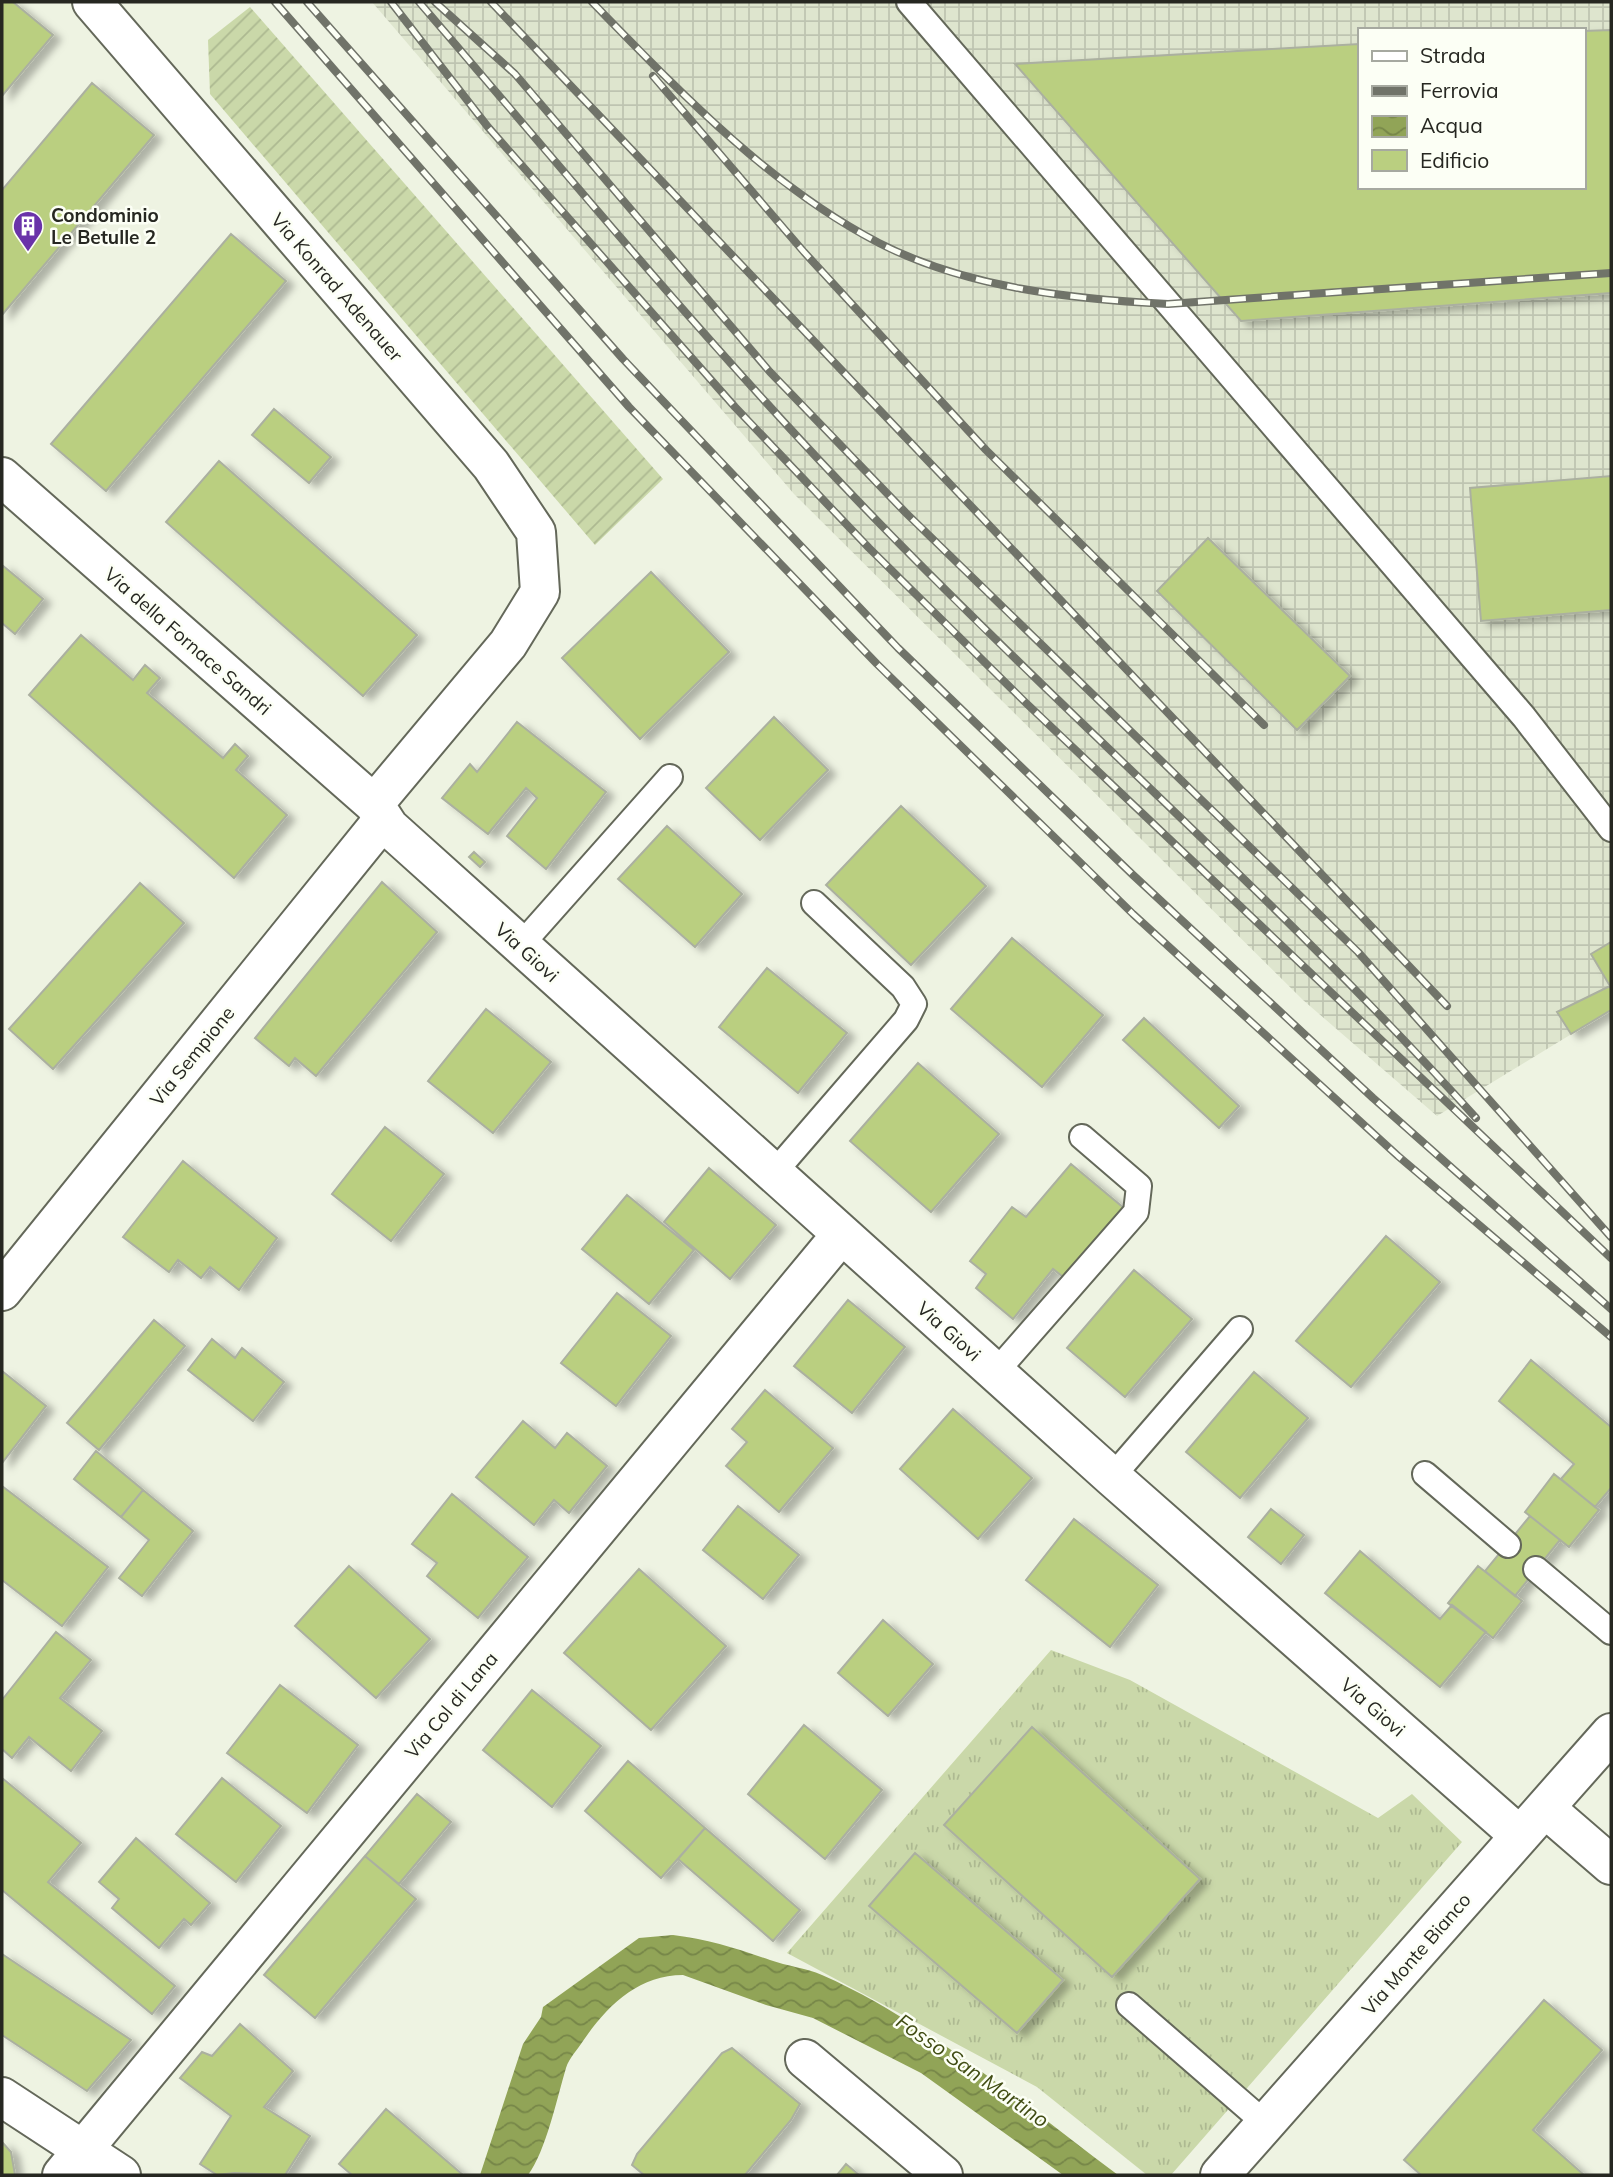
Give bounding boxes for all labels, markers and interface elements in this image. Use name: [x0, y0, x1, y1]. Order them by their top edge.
legend: [1358, 28, 1585, 189]
text: Strada: [1420, 42, 1486, 68]
text: Ferrovia: [1420, 77, 1499, 103]
text: Acqua: [1420, 112, 1483, 138]
text: Edificio: [1420, 147, 1489, 173]
place label: Condominio Le Betulle 2: [51, 203, 159, 249]
street label: Via Konrad Adenauer: [266, 208, 408, 366]
building icon: Condominio Le Betulle 2: [11, 209, 45, 253]
street label: Via della Fornace Sandri: [100, 562, 276, 720]
street label: Via Giovi: [490, 917, 564, 987]
street label: Via Sempione: [145, 1001, 239, 1111]
street label: Via Giovi: [912, 1296, 986, 1366]
street label: Via Col di Lana: [399, 1647, 503, 1763]
street label: Via Giovi: [1336, 1672, 1410, 1742]
street label: Via Monte Bianco: [1356, 1888, 1476, 2020]
water label: Fosso San Martino: [892, 2008, 1054, 2132]

